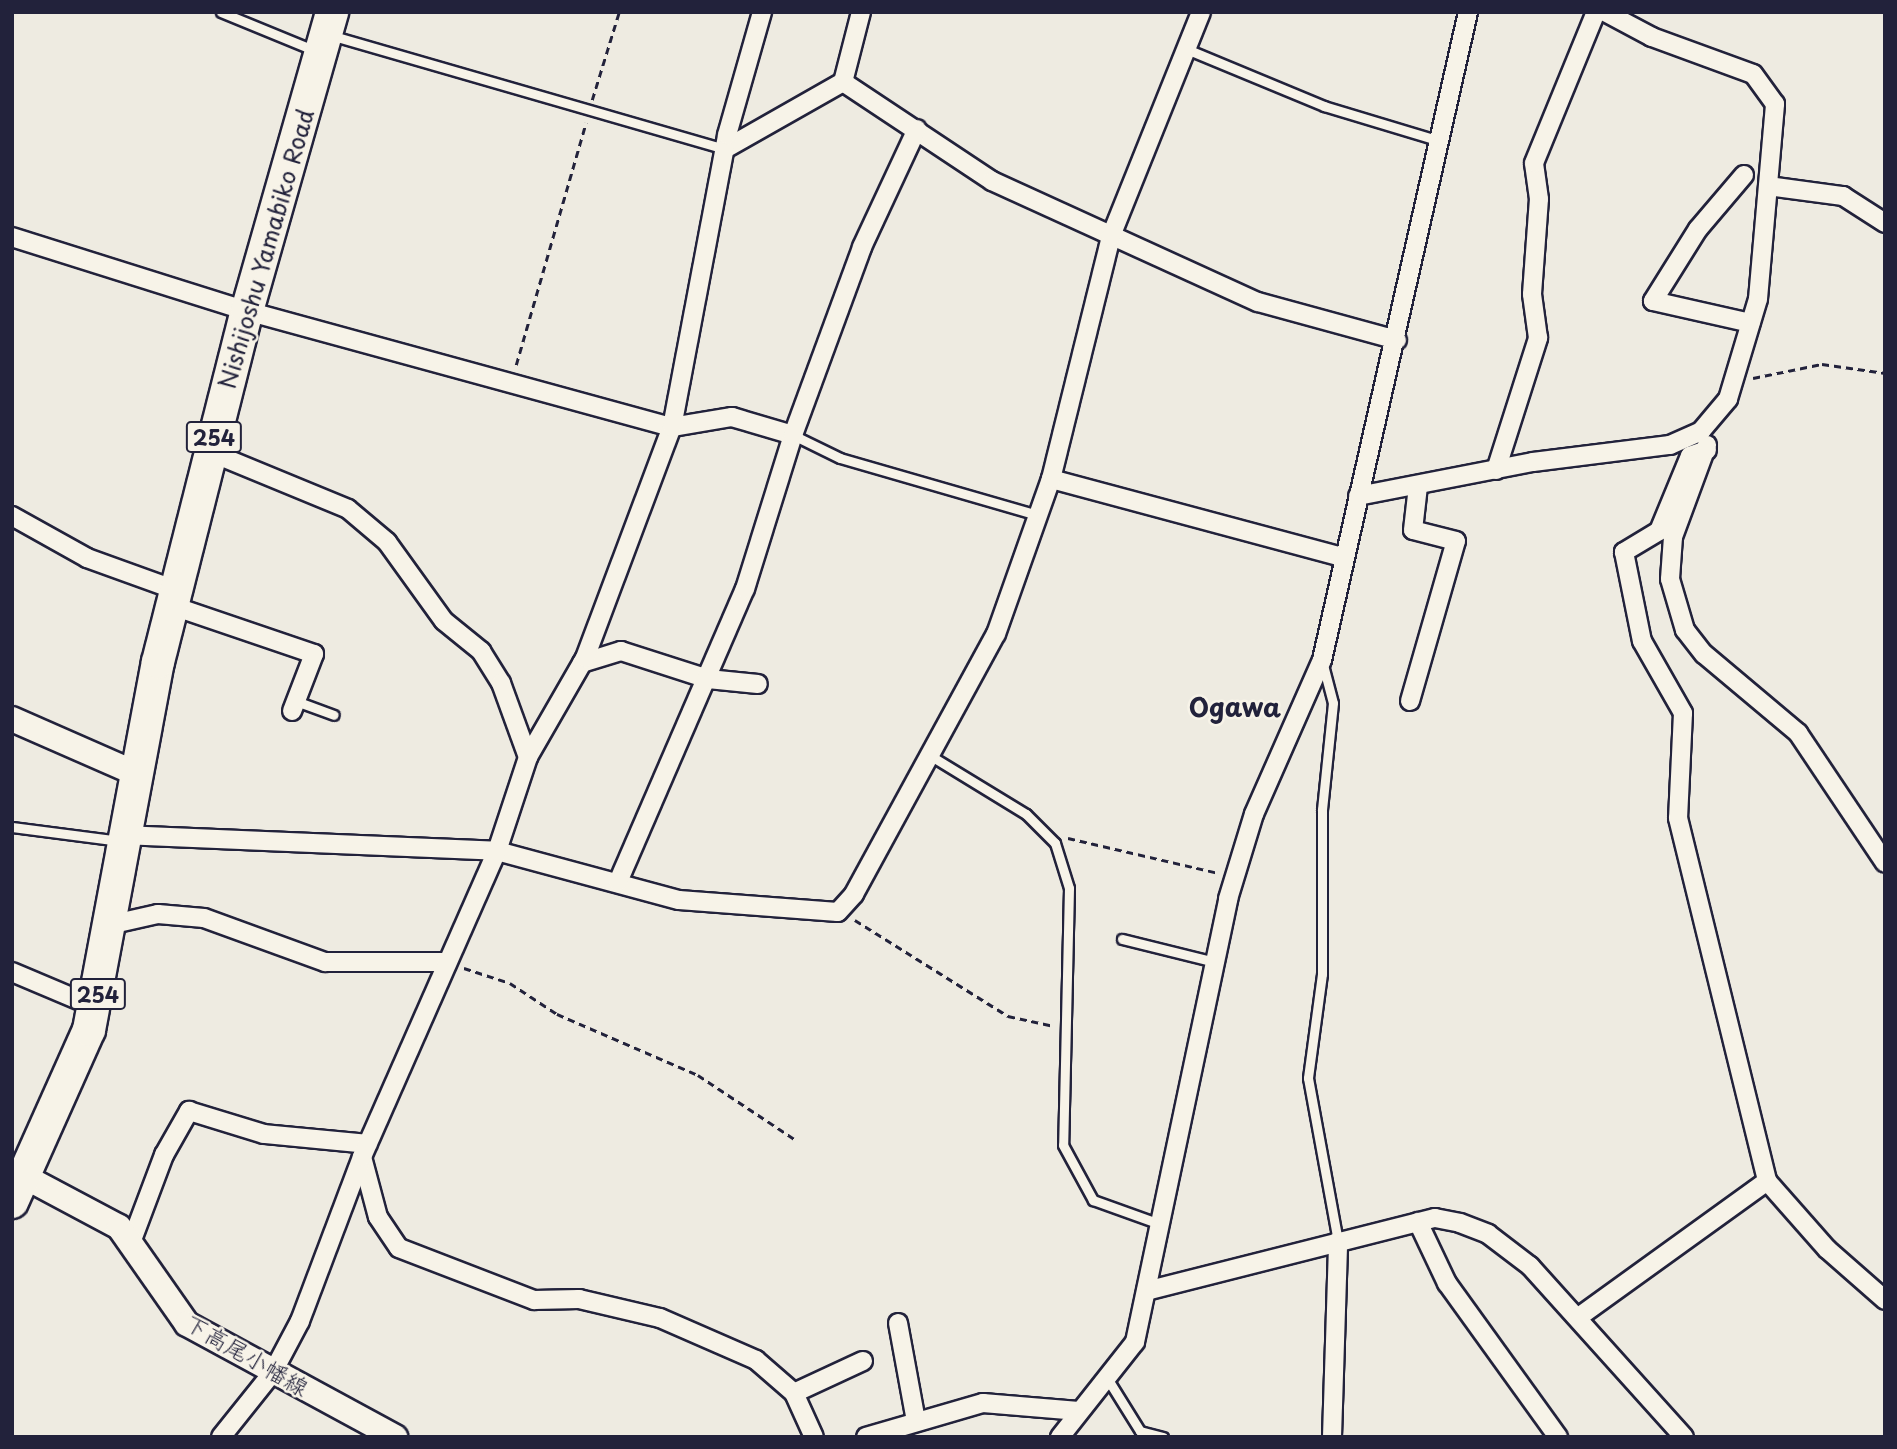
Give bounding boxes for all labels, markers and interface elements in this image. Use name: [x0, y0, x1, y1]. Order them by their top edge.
street label: Nishijoshu Yamabiko Road: [213, 105, 319, 393]
road number: 254: [184, 420, 244, 454]
district label: Ogawa: [1189, 691, 1281, 723]
road number: 254: [68, 976, 128, 1012]
street label: 下高尾小幡線: [180, 1309, 314, 1401]

